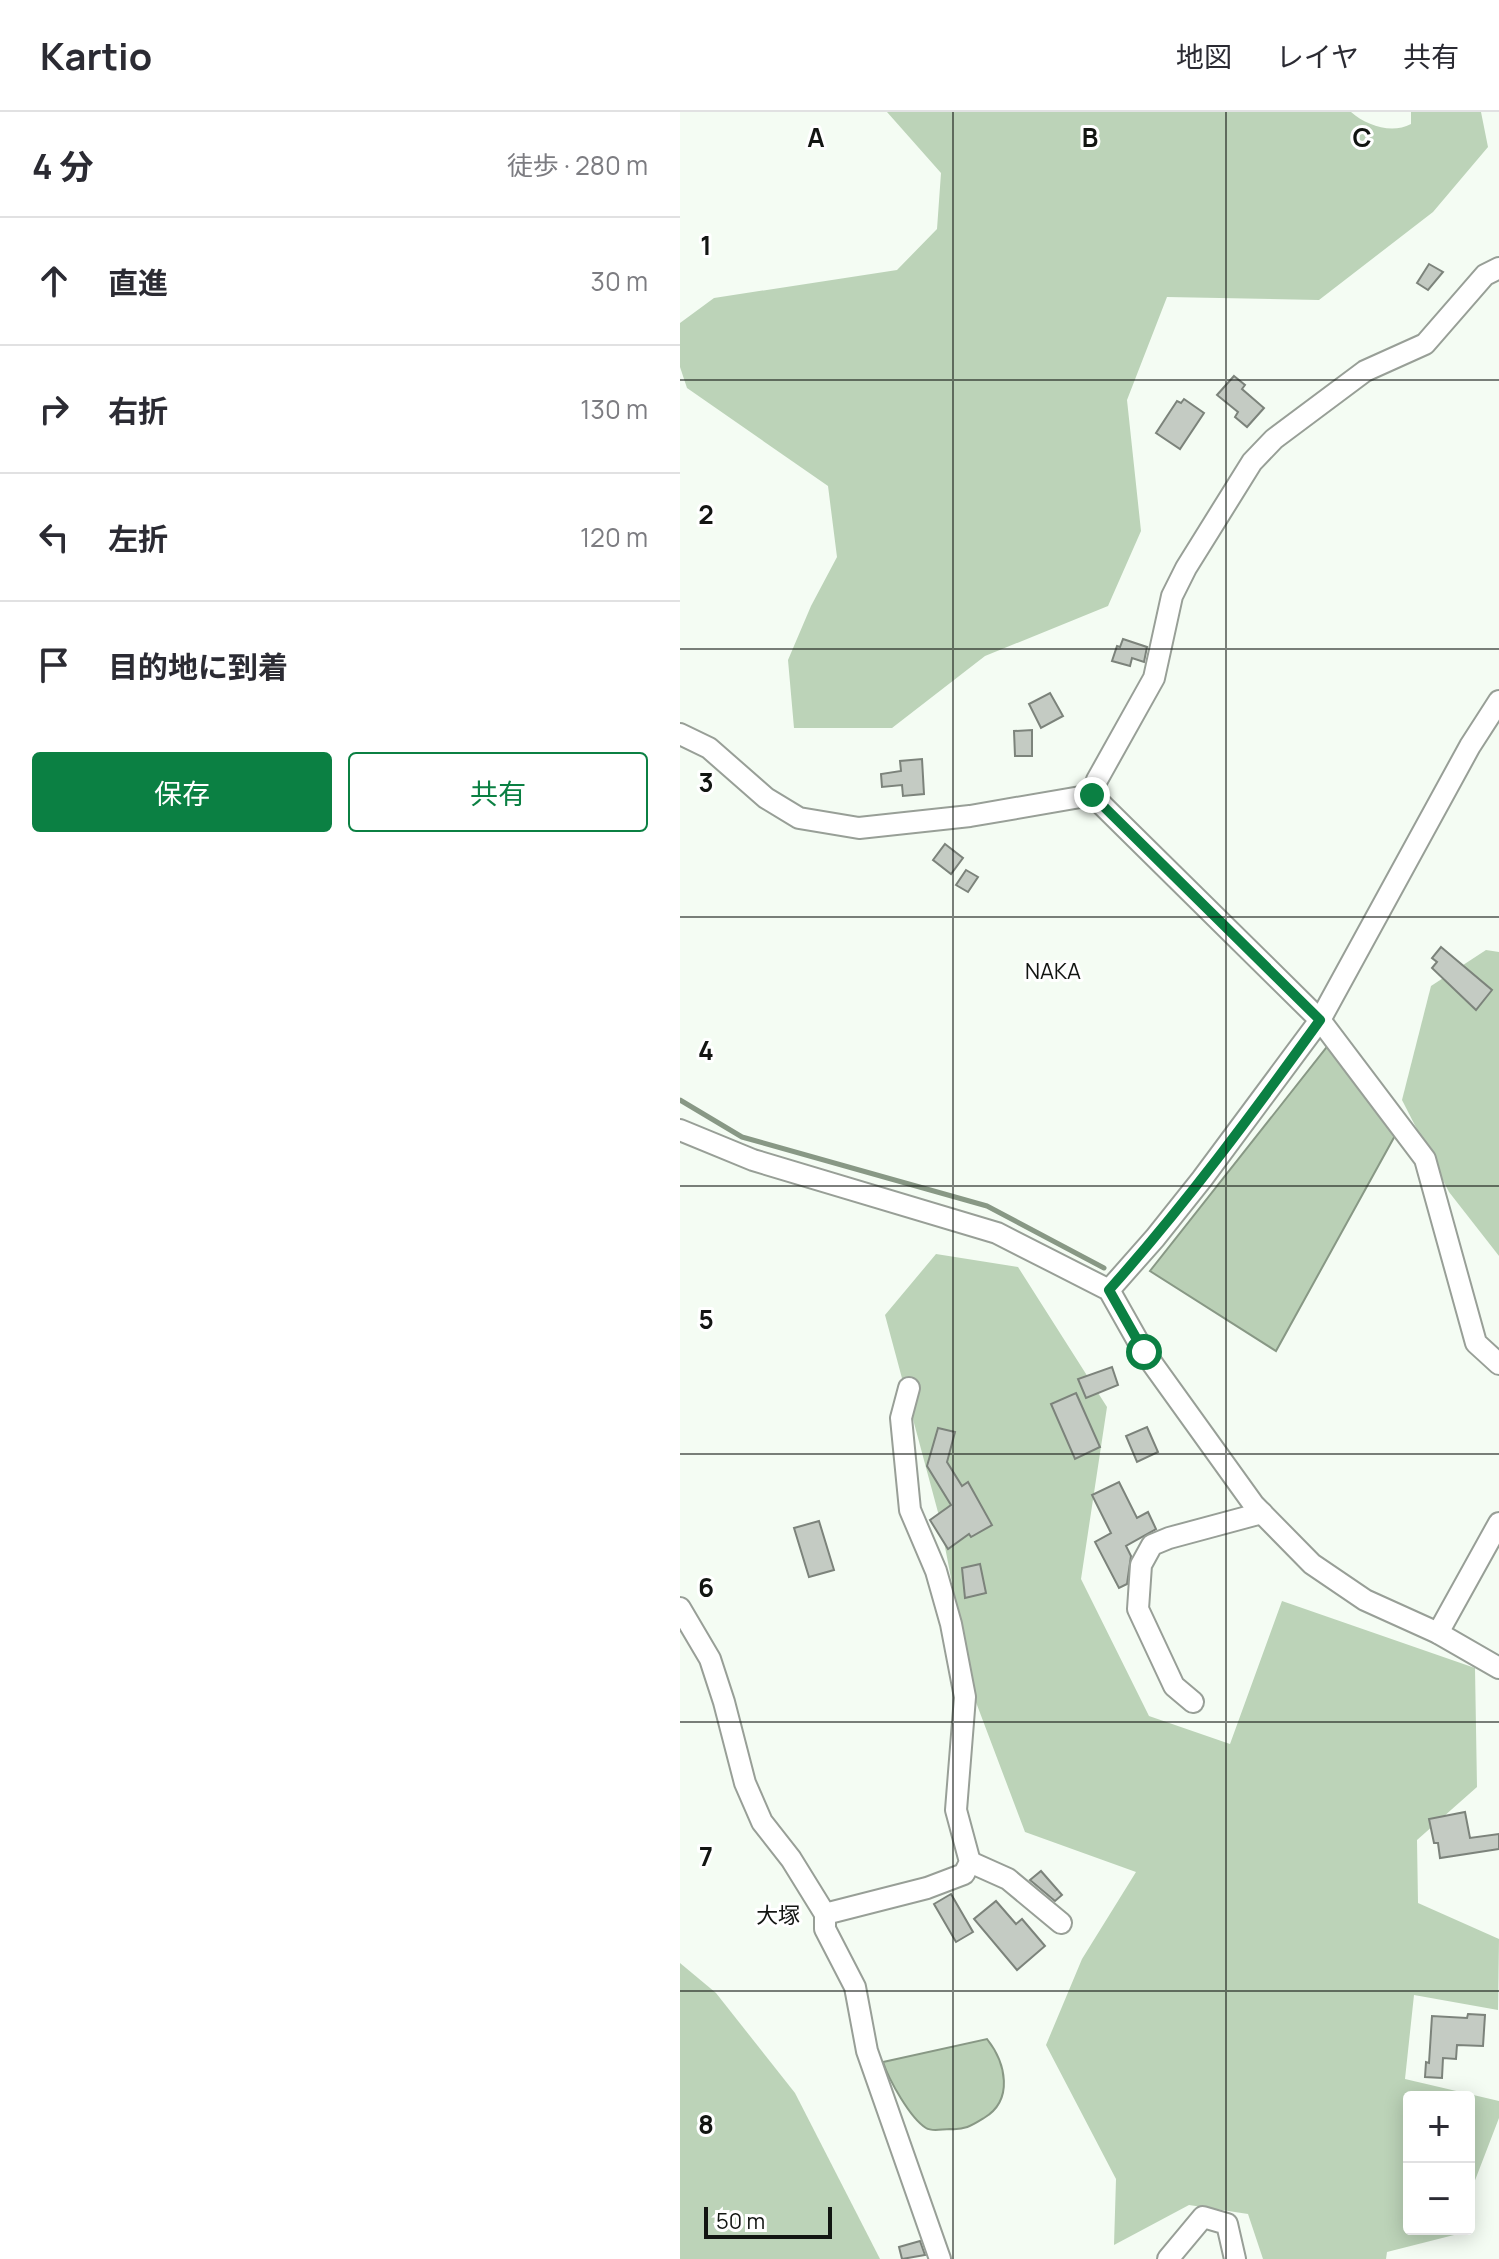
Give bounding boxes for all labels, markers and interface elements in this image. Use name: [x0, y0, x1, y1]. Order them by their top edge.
text: Kartio: [40, 29, 152, 81]
text: 地図: [1176, 37, 1232, 75]
text: レイヤ: [1276, 37, 1359, 75]
text: 共有: [1403, 37, 1459, 75]
text: A: [807, 119, 825, 155]
text: B: [1082, 119, 1098, 155]
text: C: [1352, 119, 1372, 155]
text: 4 分: [32, 143, 94, 189]
text: 徒歩 · 280 m: [507, 147, 648, 183]
text: 1: [700, 227, 712, 263]
icon: ahead: [32, 259, 76, 303]
text: 直進: [108, 262, 168, 303]
text: 30 m: [591, 263, 648, 299]
icon: right: [32, 387, 76, 431]
text: 右折: [108, 390, 168, 431]
text: 130 m: [580, 391, 648, 427]
text: 2: [698, 496, 714, 532]
icon: left: [32, 515, 76, 559]
text: 左折: [108, 518, 168, 559]
text: 120 m: [580, 519, 648, 555]
icon: arrive: [32, 643, 76, 687]
text: 目的地に到着: [108, 646, 288, 687]
button: 保存: [32, 752, 332, 832]
button: 共有: [348, 752, 648, 832]
text: 3: [698, 764, 714, 800]
route end: [1074, 777, 1110, 813]
district label: NAKA: [1025, 956, 1081, 986]
text: 4: [698, 1032, 714, 1068]
text: 5: [698, 1301, 714, 1337]
route start: [1126, 1334, 1162, 1370]
text: 6: [698, 1569, 714, 1605]
text: 7: [699, 1838, 713, 1874]
district label: 大塚: [756, 1900, 800, 1930]
map controls: [1403, 2091, 1475, 2235]
button: +: [1403, 2091, 1475, 2163]
text: 8: [698, 2106, 714, 2142]
button: −: [1403, 2163, 1475, 2235]
scale bar: [704, 2203, 832, 2239]
text: 50 m: [716, 2206, 765, 2236]

